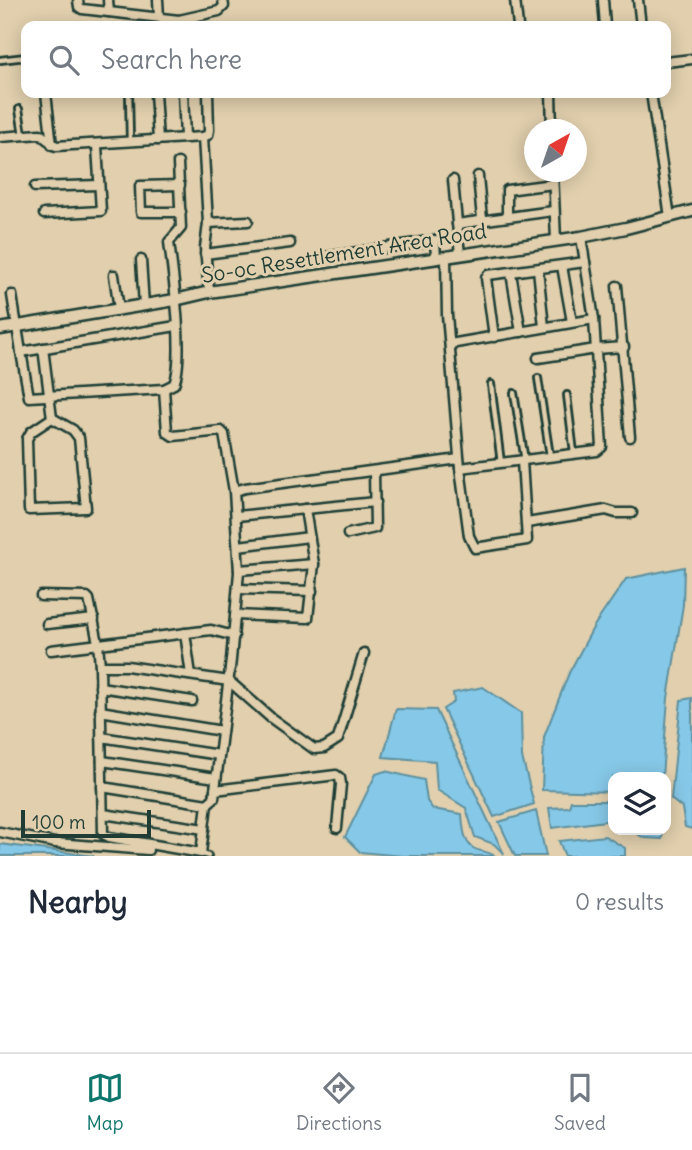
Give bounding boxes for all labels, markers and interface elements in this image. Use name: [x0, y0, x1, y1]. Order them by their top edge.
search box: [21, 21, 671, 98]
icon: search: [45, 41, 83, 79]
text: Search here: [101, 43, 242, 76]
north arrow: [524, 119, 587, 182]
street label: So-oc Resettlement Area Road: [200, 217, 488, 289]
map controls: [608, 772, 671, 835]
button: layers: [608, 772, 671, 835]
scale bar: [21, 807, 150, 839]
text: 100 m: [32, 810, 86, 834]
text: Nearby: [28, 883, 128, 921]
text: 0 results: [575, 887, 664, 916]
tab: Map: [86, 1069, 124, 1135]
tab: Directions: [296, 1069, 382, 1135]
tab: Saved: [554, 1069, 606, 1135]

